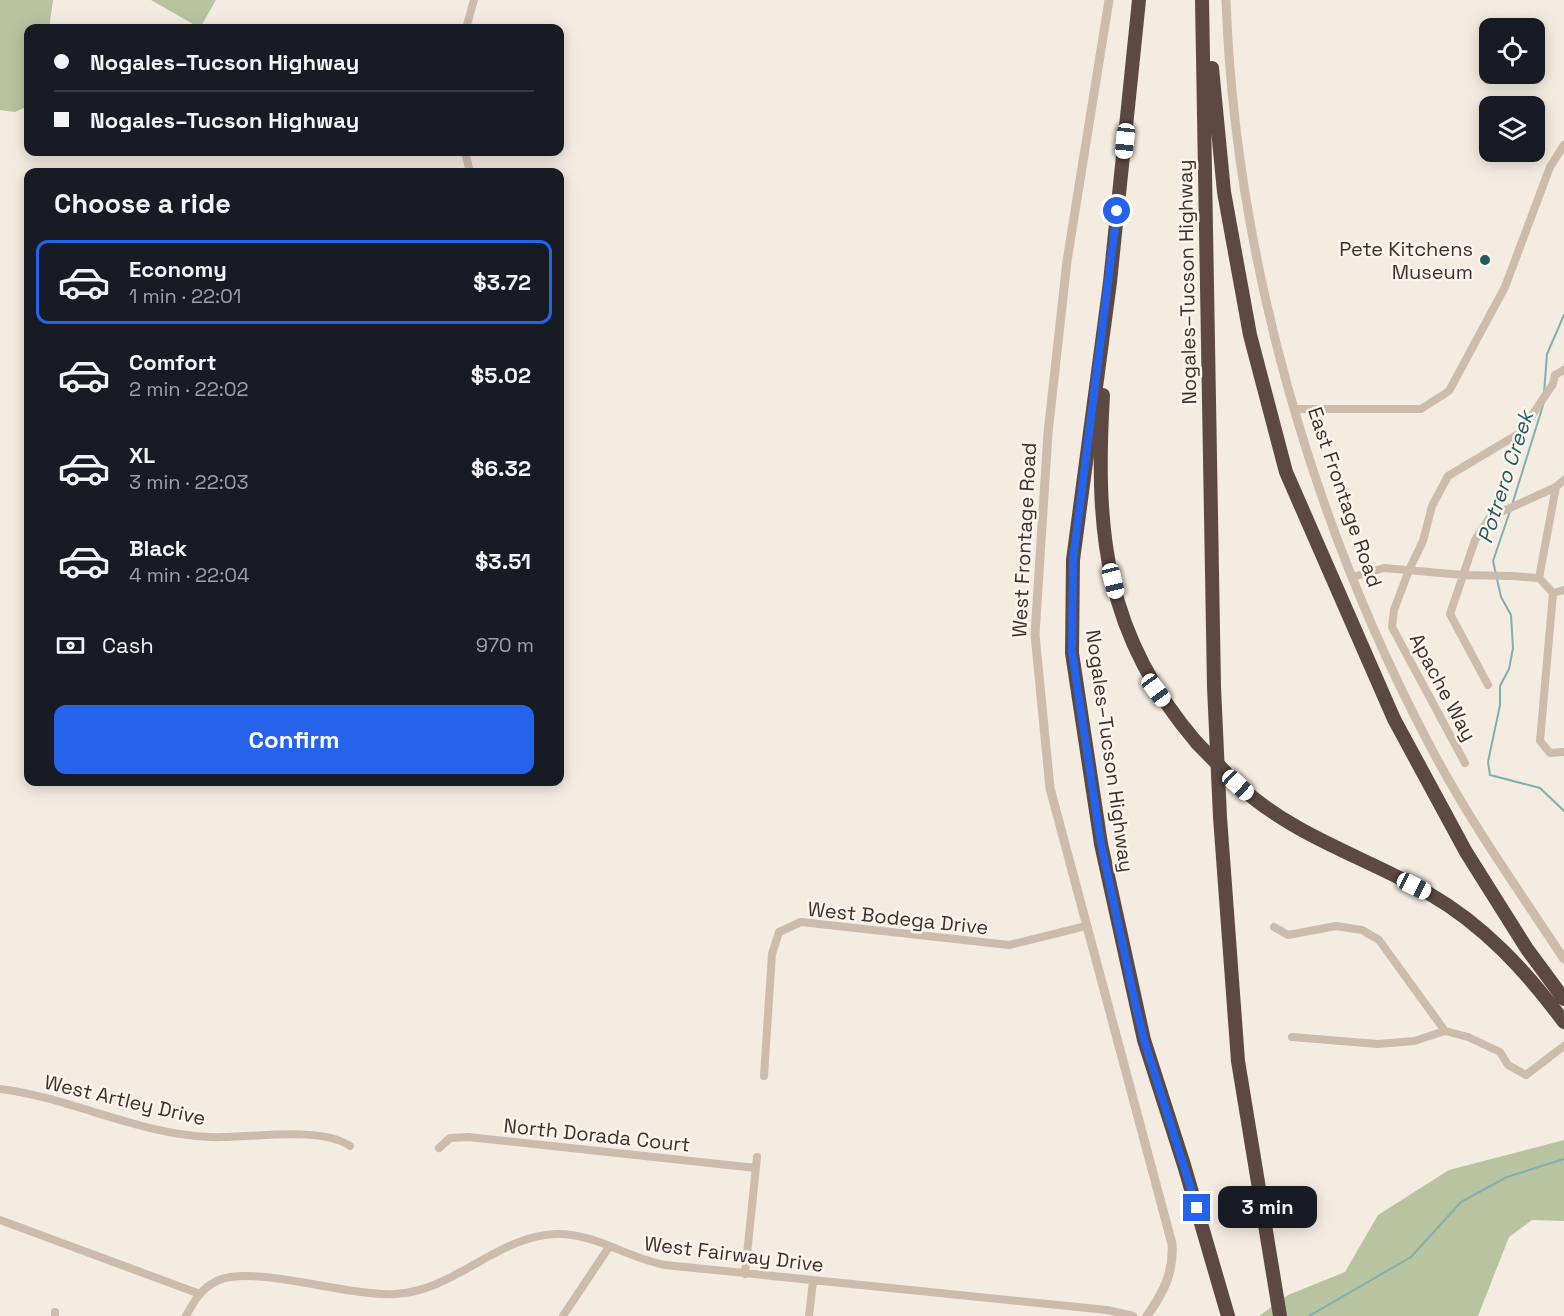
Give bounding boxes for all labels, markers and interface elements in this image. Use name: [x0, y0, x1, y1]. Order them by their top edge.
map controls: [1479, 18, 1545, 162]
button: locate: [1479, 18, 1545, 84]
text: Nogales–Tucson Highway: [90, 48, 359, 76]
button: layers: [1479, 96, 1545, 162]
text: Nogales–Tucson Highway: [90, 106, 359, 134]
car: [1114, 122, 1136, 160]
street label: Nogales–Tucson Highway: [1172, 159, 1202, 405]
text: Choose a ride: [54, 186, 231, 221]
route start: [1103, 197, 1130, 224]
place label: Pete Kitchens Museum: [1339, 236, 1473, 285]
marker: Pete Kitchens Museum: [1478, 253, 1492, 267]
icon: car: [57, 255, 111, 309]
text: Economy: [129, 255, 227, 283]
text: $3.72: [473, 268, 531, 296]
text: 1 min · 22:01: [129, 283, 241, 309]
icon: car: [57, 348, 111, 402]
text: Comfort: [129, 348, 217, 376]
text: $5.02: [471, 361, 531, 389]
text: 2 min · 22:02: [129, 376, 249, 402]
street label: East Frontage Road: [1302, 403, 1388, 591]
water label: Potrero Creek: [1471, 405, 1540, 547]
icon: car: [57, 441, 111, 495]
text: XL: [129, 441, 155, 469]
street label: West Frontage Road: [1006, 442, 1042, 638]
text: $6.32: [471, 454, 531, 482]
text: 3 min · 22:03: [129, 469, 249, 495]
icon: car: [57, 534, 111, 588]
text: Black: [129, 534, 187, 562]
text: $3.51: [475, 547, 531, 575]
car: [1100, 561, 1126, 601]
text: 4 min · 22:04: [129, 562, 250, 588]
street label: Nogales–Tucson Highway: [1080, 628, 1140, 874]
icon: cash: [54, 629, 87, 662]
street label: Apache Way: [1404, 629, 1482, 745]
text: Cash: [102, 631, 154, 659]
text: 970 m: [476, 632, 534, 658]
car: [1138, 670, 1174, 710]
button: Confirm: [54, 705, 534, 774]
car: [1219, 766, 1257, 804]
car: [1394, 870, 1434, 902]
street label: West Bodega Drive: [806, 896, 990, 940]
street label: West Artley Drive: [42, 1069, 208, 1131]
street label: North Dorada Court: [502, 1112, 692, 1158]
callout: 3 min: [1218, 1187, 1317, 1229]
route end: [1183, 1194, 1210, 1221]
text: 3 min: [1242, 1194, 1293, 1220]
street label: West Fairway Drive: [643, 1230, 825, 1278]

